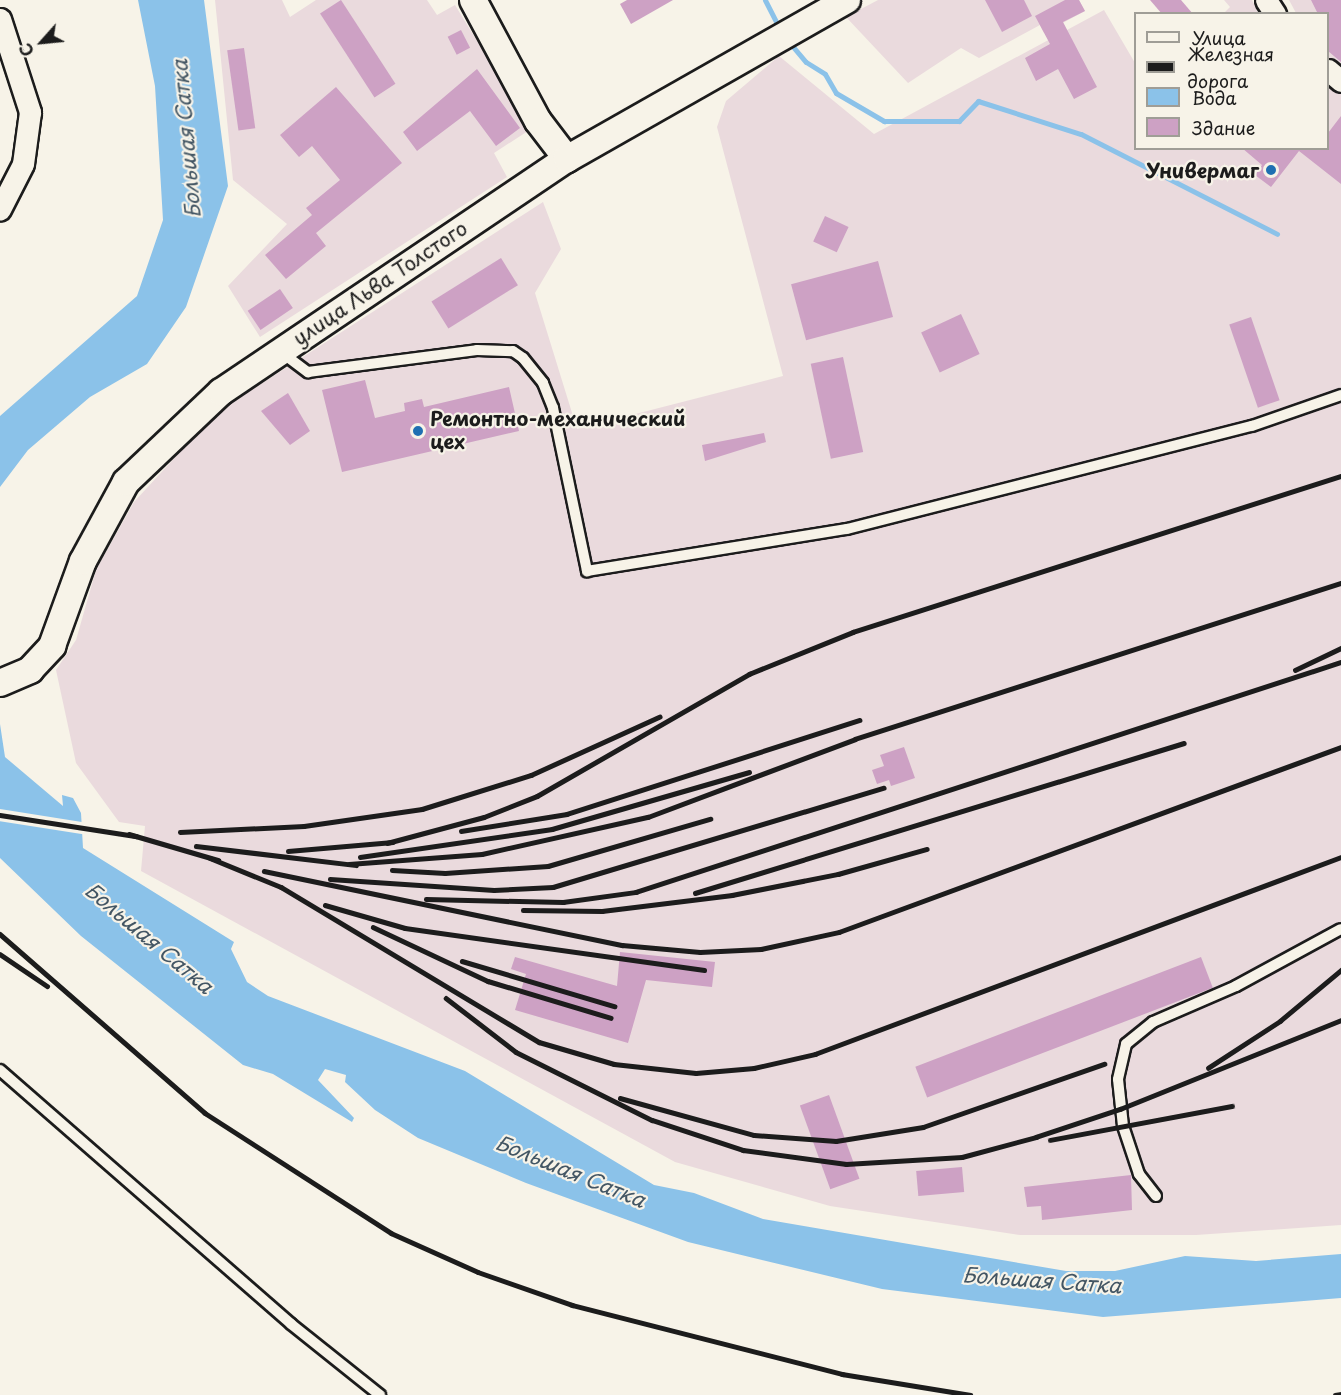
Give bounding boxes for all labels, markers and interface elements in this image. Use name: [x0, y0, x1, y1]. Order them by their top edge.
north arrow: [12, 12, 72, 72]
legend: [1134, 12, 1329, 150]
text: Улица: [1192, 24, 1246, 51]
text: С: [13, 39, 39, 61]
text: Железная дорога: [1187, 40, 1274, 94]
water label: Большая Сатка: [165, 58, 205, 220]
text: Вода: [1192, 84, 1237, 111]
text: Здание: [1192, 114, 1255, 141]
place label: Универмаг: [1146, 158, 1259, 182]
marker: Универмаг: [1264, 163, 1278, 177]
street label: улица Льва Толстого: [288, 215, 472, 351]
place label: Ремонтно-механический цех: [430, 407, 686, 454]
marker: Ремонтно-механический цех: [411, 424, 425, 438]
water label: Большая Сатка: [81, 876, 219, 998]
water label: Большая Сатка: [492, 1128, 650, 1212]
water label: Большая Сатка: [961, 1261, 1123, 1297]

